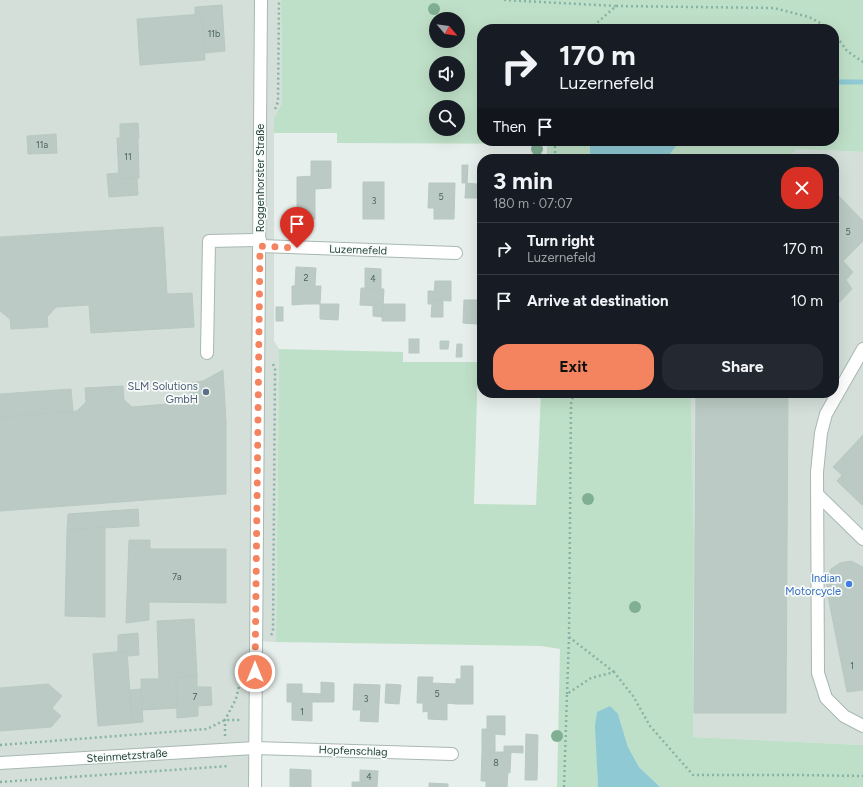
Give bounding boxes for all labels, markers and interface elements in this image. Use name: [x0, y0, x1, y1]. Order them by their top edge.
north arrow: [429, 12, 465, 48]
map controls: [429, 12, 465, 136]
house number: 11b: [208, 28, 220, 39]
text: 170 m: [559, 38, 636, 72]
icon: right: [493, 40, 545, 92]
button: sound: [429, 56, 465, 92]
text: Luzernefeld: [559, 72, 654, 94]
button: search: [429, 100, 465, 136]
icon: arrive: [534, 116, 556, 138]
text: Then: [493, 118, 526, 136]
street label: Roggenhorster Straße: [254, 124, 267, 232]
house number: 11a: [36, 139, 48, 150]
house number: 11: [124, 151, 132, 162]
text: 3 min: [493, 166, 553, 195]
button: close: [781, 167, 823, 209]
house number: 5: [438, 191, 444, 202]
house number: 3: [372, 195, 377, 206]
text: 180 m · 07:07: [493, 196, 573, 211]
pin: [280, 207, 314, 248]
icon: arrive: [286, 213, 308, 235]
house number: 5: [845, 226, 851, 237]
text: Turn right: [527, 232, 595, 250]
icon: right: [493, 238, 515, 260]
text: 170 m: [783, 240, 823, 258]
street label: Luzernefeld: [329, 242, 387, 258]
text: Luzernefeld: [527, 250, 596, 265]
house number: 2: [303, 272, 309, 283]
house number: 4: [370, 273, 376, 284]
icon: arrive: [493, 290, 515, 312]
text: Arrive at destination: [527, 292, 668, 310]
text: 10 m: [791, 292, 823, 310]
button: Exit: [493, 344, 654, 390]
button: Share: [662, 344, 823, 390]
place label: SLM Solutions GmbH: [127, 380, 198, 406]
marker: SLM Solutions GmbH: [201, 387, 211, 397]
house number: 7a: [172, 571, 182, 582]
place label: Indian Motorcycle: [785, 572, 841, 598]
marker: Indian Motorcycle: [844, 579, 854, 589]
position arrow: [234, 651, 276, 693]
house number: 1: [850, 660, 854, 671]
house number: 5: [434, 688, 440, 699]
house number: 7: [193, 691, 198, 702]
house number: 3: [364, 693, 369, 704]
house number: 1: [300, 706, 304, 717]
street label: Hopfenschlag: [318, 743, 388, 759]
street label: Steinmetzstraße: [86, 747, 168, 765]
house number: 8: [493, 757, 499, 768]
house number: 4: [366, 771, 372, 782]

